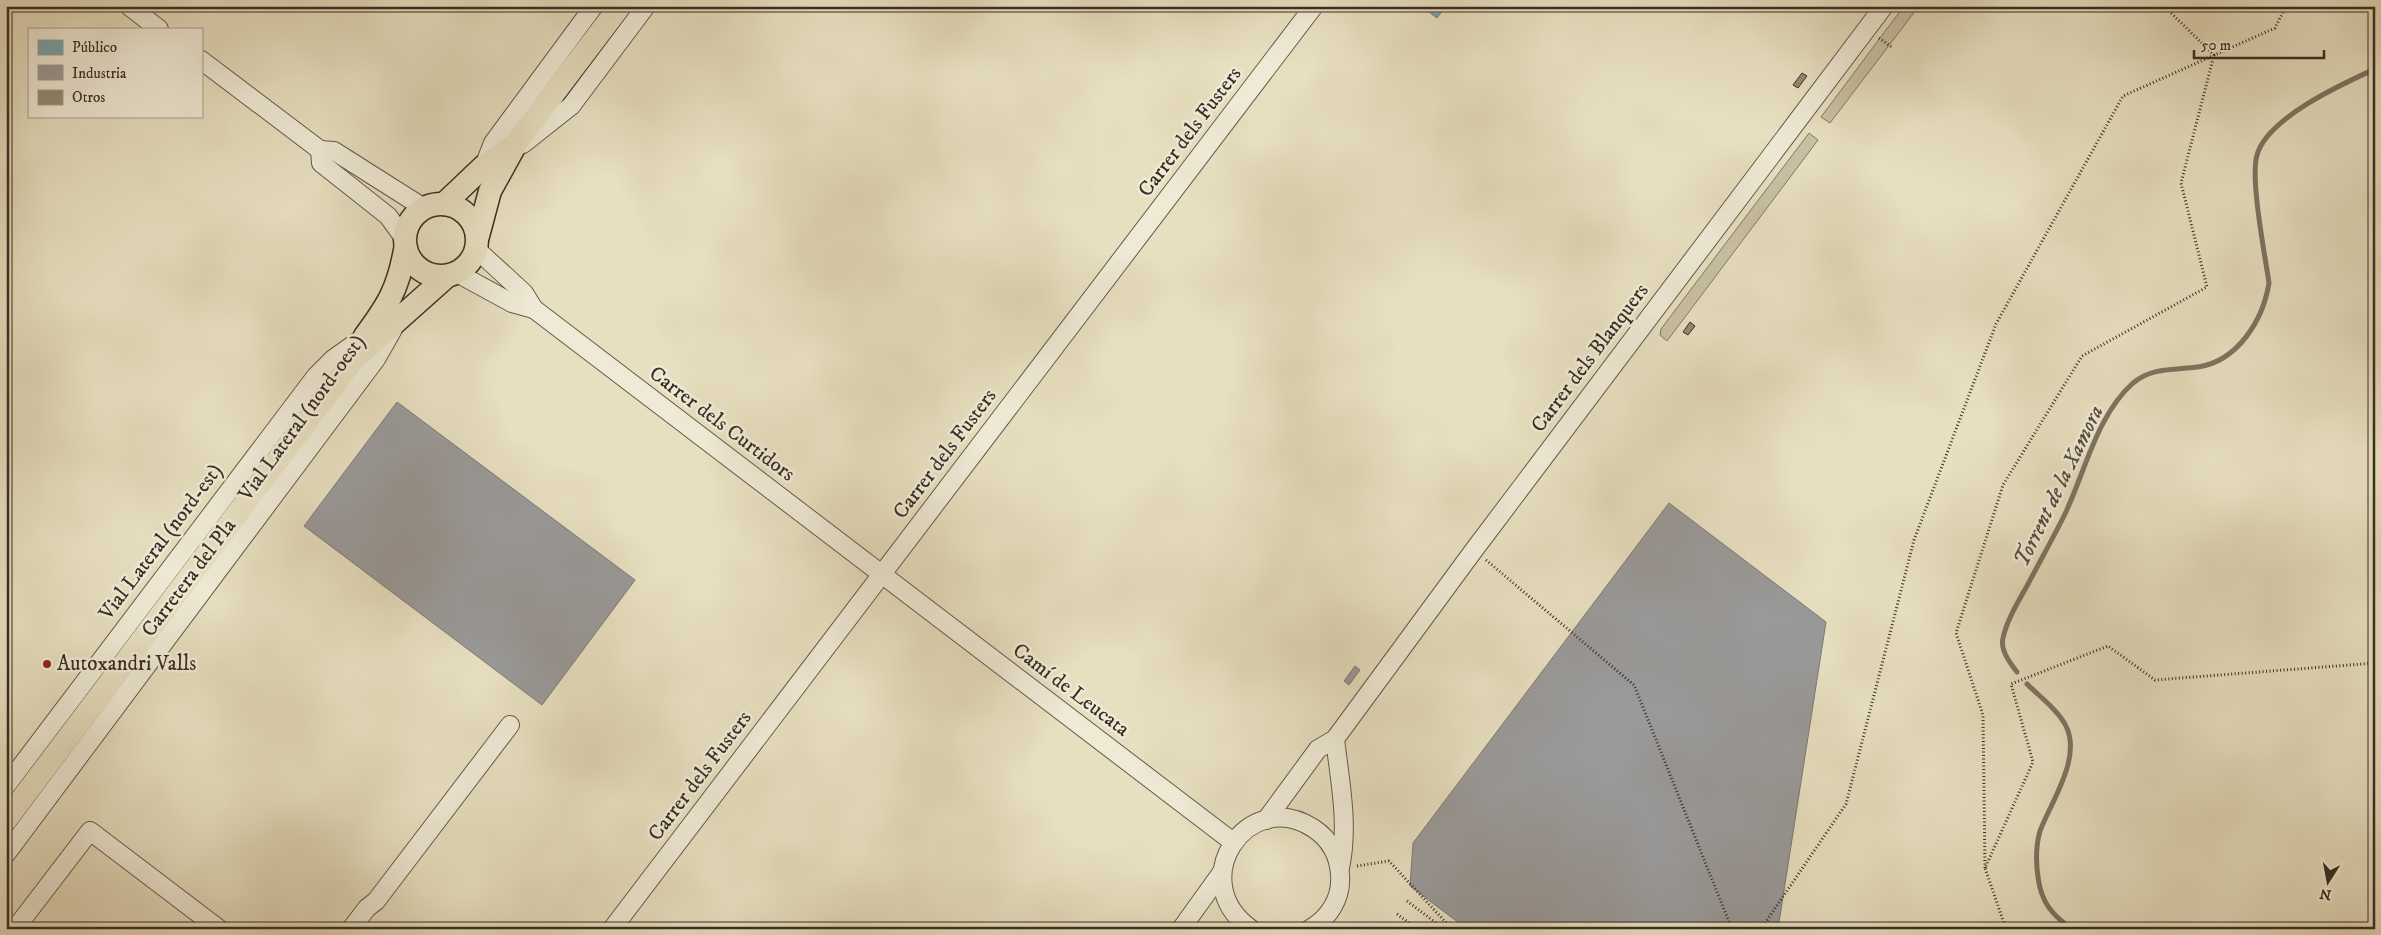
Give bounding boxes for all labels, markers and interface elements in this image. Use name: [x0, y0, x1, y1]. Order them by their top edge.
legend: [28, 28, 202, 118]
scale bar: [2194, 28, 2324, 60]
text: 50 m: [2201, 36, 2231, 55]
text: Público: [72, 38, 117, 57]
street label: Carrer dels Fusters: [1133, 62, 1247, 202]
text: Industria: [72, 64, 127, 83]
text: Otros: [72, 88, 105, 107]
street label: Carrer dels Blanquers: [1525, 278, 1655, 438]
street label: Vial Lateral (nord-oest): [232, 330, 371, 507]
street label: Carrer dels Curtidors: [644, 361, 800, 487]
street label: Carrer dels Fusters: [888, 384, 1002, 524]
water label: Torrent de la Xamora: [2008, 401, 2110, 571]
street label: Vial Lateral (nord-est): [93, 458, 228, 626]
street label: Carretera del Pla: [136, 514, 242, 642]
street label: Camí de Leucata: [1007, 638, 1135, 743]
place label: Autoxandri Valls: [57, 651, 196, 677]
marker: Autoxandri Valls: [41, 658, 53, 670]
street label: Carrer dels Fusters: [643, 706, 757, 846]
north arrow: [2304, 858, 2354, 908]
text: N: [2318, 884, 2333, 904]

